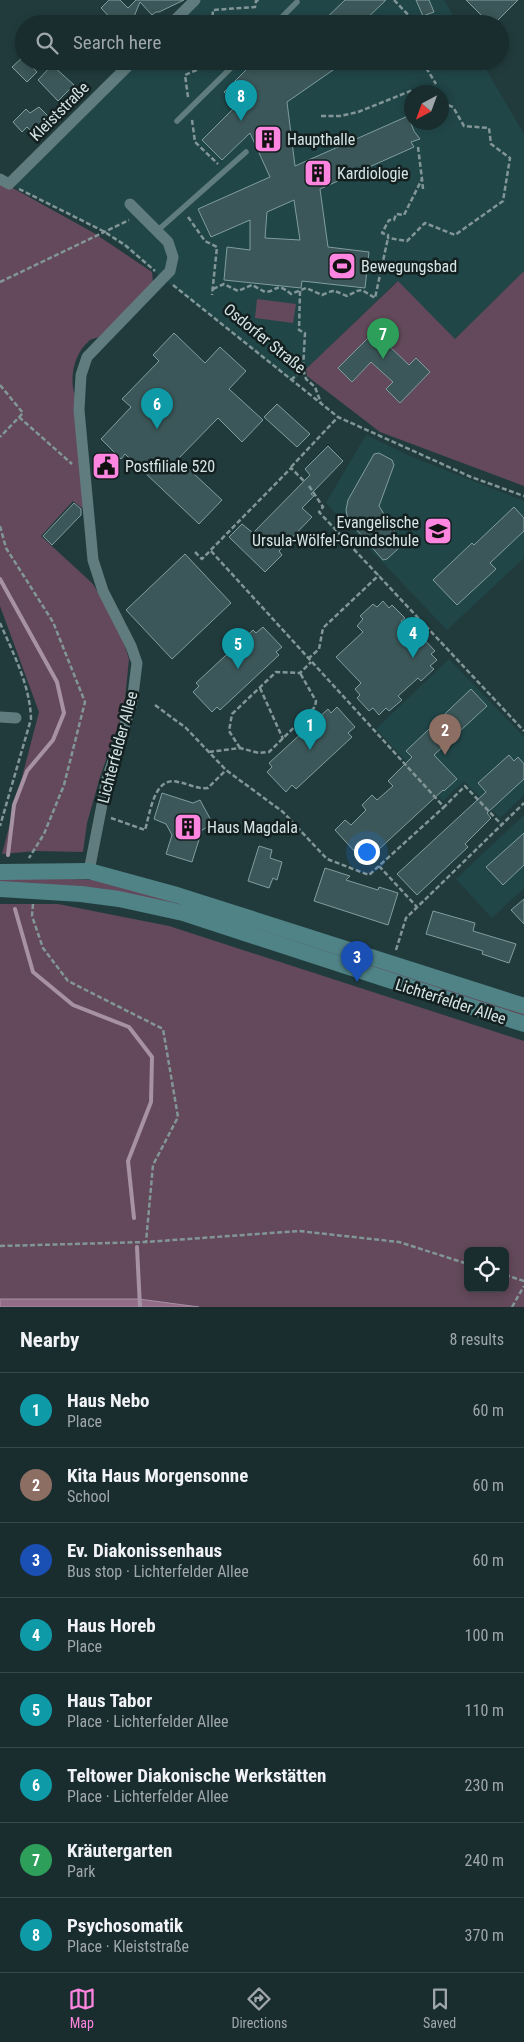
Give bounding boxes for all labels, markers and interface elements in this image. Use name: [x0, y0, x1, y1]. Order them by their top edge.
search box: [15, 15, 509, 70]
icon: search: [33, 29, 61, 57]
text: Search here: [73, 31, 161, 54]
street label: Kleiststraße: [26, 78, 93, 145]
pin: 8: [225, 80, 257, 121]
north arrow: [404, 85, 449, 130]
building icon: Haupthalle: [253, 124, 283, 154]
place label: Haupthalle: [287, 130, 355, 149]
building icon: Kardiologie: [303, 158, 333, 188]
place label: Kardiologie: [337, 164, 409, 183]
sports icon: Bewegungsbad: [327, 251, 357, 281]
place label: Bewegungsbad: [361, 257, 457, 276]
street label: Osdorfer Straße: [220, 300, 309, 377]
pin: 7: [367, 318, 399, 359]
pin: 6: [141, 388, 173, 429]
public building icon: Postfiliale 520: [91, 451, 121, 481]
place label: Postfiliale 520: [125, 457, 215, 476]
place label: Evangelische Ursula-Wölfel-Grundschule: [252, 513, 419, 550]
school or university icon: Evangelische Ursula-Wölfel-Grundschule: [423, 516, 453, 546]
pin: 4: [397, 617, 429, 658]
pin: 5: [222, 628, 254, 669]
street label: Lichterfelder Allee: [93, 689, 142, 805]
pin: 1: [294, 709, 326, 750]
pin: 2: [429, 714, 461, 755]
building icon: Haus Magdala: [173, 812, 203, 842]
place label: Haus Magdala: [207, 818, 298, 837]
your location: [354, 839, 380, 865]
pin: 3: [341, 941, 373, 982]
street label: Lichterfelder Allee: [393, 975, 509, 1028]
map controls: [464, 1247, 509, 1292]
button: locate: [464, 1247, 509, 1292]
text: Nearby: [20, 1328, 79, 1352]
text: 8 results: [449, 1330, 504, 1349]
text: Haus Nebo: [67, 1389, 150, 1412]
text: 1: [32, 1401, 40, 1420]
text: 60 m: [472, 1401, 504, 1420]
text: Place: [67, 1412, 102, 1431]
text: Kita Haus Morgensonne: [67, 1464, 248, 1487]
text: 2: [32, 1476, 40, 1495]
text: 60 m: [472, 1476, 504, 1495]
text: School: [67, 1487, 110, 1506]
text: Ev. Diakonissenhaus: [67, 1539, 222, 1562]
text: 3: [32, 1551, 40, 1570]
text: 60 m: [472, 1551, 504, 1570]
text: Bus stop · Lichterfelder Allee: [67, 1562, 249, 1581]
text: Haus Horeb: [67, 1614, 156, 1637]
text: 4: [32, 1626, 40, 1645]
text: 100 m: [465, 1626, 504, 1645]
text: Place: [67, 1637, 102, 1656]
text: Haus Tabor: [67, 1689, 152, 1712]
text: 5: [32, 1701, 40, 1720]
text: 110 m: [465, 1701, 504, 1720]
text: Place · Lichterfelder Allee: [67, 1712, 229, 1731]
text: Teltower Diakonische Werkstätten: [67, 1764, 326, 1787]
text: 6: [32, 1776, 40, 1795]
text: 230 m: [465, 1776, 504, 1795]
text: Place · Lichterfelder Allee: [67, 1787, 229, 1806]
text: Kräutergarten: [67, 1839, 172, 1862]
text: 7: [32, 1851, 40, 1870]
text: 240 m: [465, 1851, 504, 1870]
text: Park: [67, 1862, 96, 1881]
text: Psychosomatik: [67, 1914, 183, 1937]
text: 8: [32, 1926, 40, 1945]
text: 370 m: [465, 1926, 504, 1945]
text: Place · Kleiststraße: [67, 1937, 189, 1956]
tab: Map: [68, 1985, 96, 2031]
tab: Directions: [231, 1985, 287, 2031]
tab: Saved: [423, 1985, 456, 2031]

